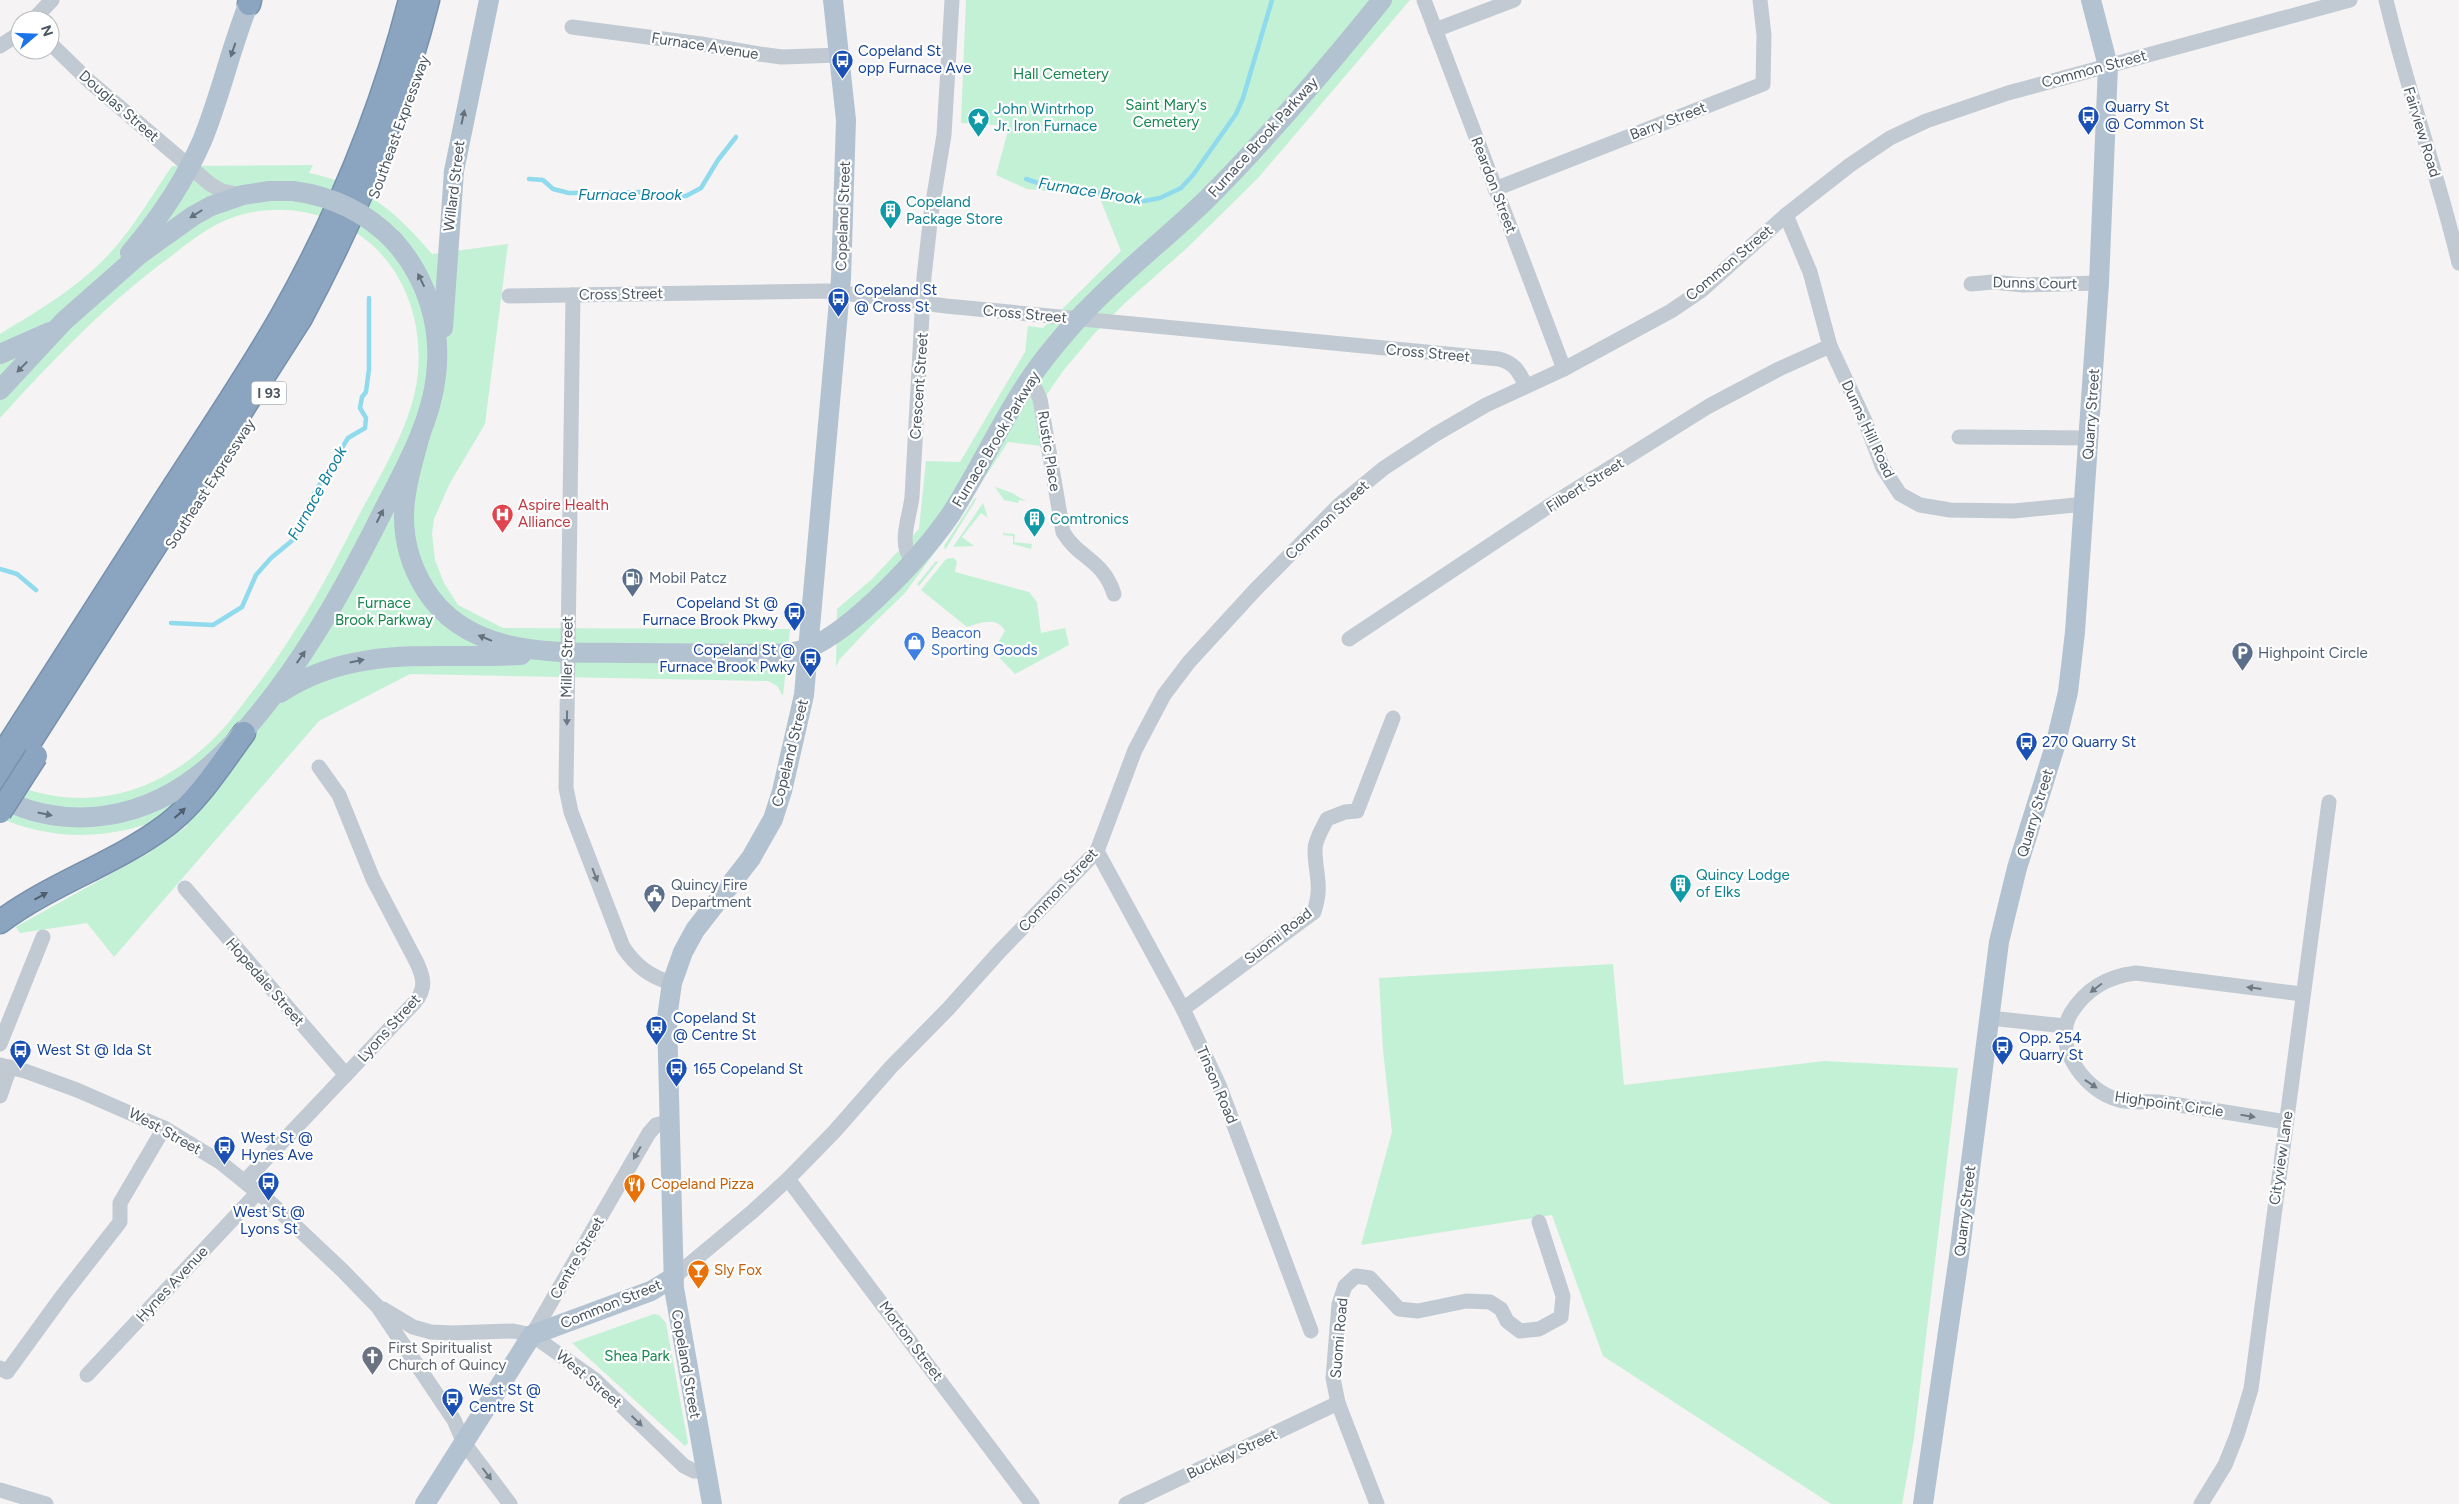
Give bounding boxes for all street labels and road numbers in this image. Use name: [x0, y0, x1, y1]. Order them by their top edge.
street label: Furnace Avenue: [650, 29, 760, 63]
street label: Common Street: [2040, 46, 2149, 92]
street label: Southeast Expressway: [365, 53, 433, 201]
street label: Douglas Street: [75, 66, 163, 146]
street label: Furnace Brook Parkway: [1204, 73, 1322, 201]
street label: Fairview Road: [2400, 85, 2444, 179]
street label: Barry Street: [1627, 98, 1709, 144]
street label: Reardon Street: [1467, 134, 1521, 236]
street label: Willard Street: [439, 139, 469, 233]
street label: Copeland Street: [832, 160, 854, 271]
street label: Common Street: [1682, 221, 1776, 305]
street label: Dunns Court: [1992, 273, 2078, 293]
street label: Cross Street: [579, 284, 664, 304]
street label: Cross Street: [982, 301, 1068, 327]
street label: Crescent Street: [906, 332, 932, 440]
street label: Cross Street: [1385, 340, 1471, 366]
street label: Quarry Street: [2079, 367, 2103, 460]
street label: Furnace Brook Parkway: [948, 368, 1044, 510]
street label: Dunns Hill Road: [1838, 377, 1898, 481]
road number: I 93: [252, 382, 286, 404]
street label: Rustic Place: [1034, 409, 1064, 493]
street label: Southeast Expressway: [161, 415, 259, 552]
street label: Filbert Street: [1543, 454, 1628, 516]
street label: Common Street: [1281, 476, 1373, 563]
street label: Miller Street: [557, 616, 577, 698]
street label: Copeland Street: [768, 697, 812, 809]
street label: Quarry Street: [2013, 766, 2057, 859]
street label: Common Street: [1015, 844, 1102, 936]
street label: Suomi Road: [1241, 904, 1315, 968]
street label: Hopedale Street: [222, 934, 308, 1030]
street label: Lyons Street: [354, 990, 424, 1066]
street label: Tinson Road: [1193, 1044, 1241, 1126]
street label: Highpoint Circle: [2113, 1087, 2225, 1121]
street label: West Street: [125, 1104, 205, 1159]
street label: Cityview Lane: [2266, 1110, 2296, 1206]
street label: Quarry Street: [1950, 1164, 1980, 1257]
street label: Centre Street: [546, 1213, 608, 1302]
street label: Hynes Avenue: [132, 1242, 212, 1326]
street label: Common Street: [558, 1275, 665, 1333]
street label: Suomi Road: [1327, 1297, 1351, 1379]
street label: Morton Street: [875, 1298, 947, 1385]
street label: Copeland Street: [668, 1308, 705, 1420]
street label: West Street: [552, 1346, 626, 1412]
street label: Buckley Street: [1184, 1425, 1280, 1483]

